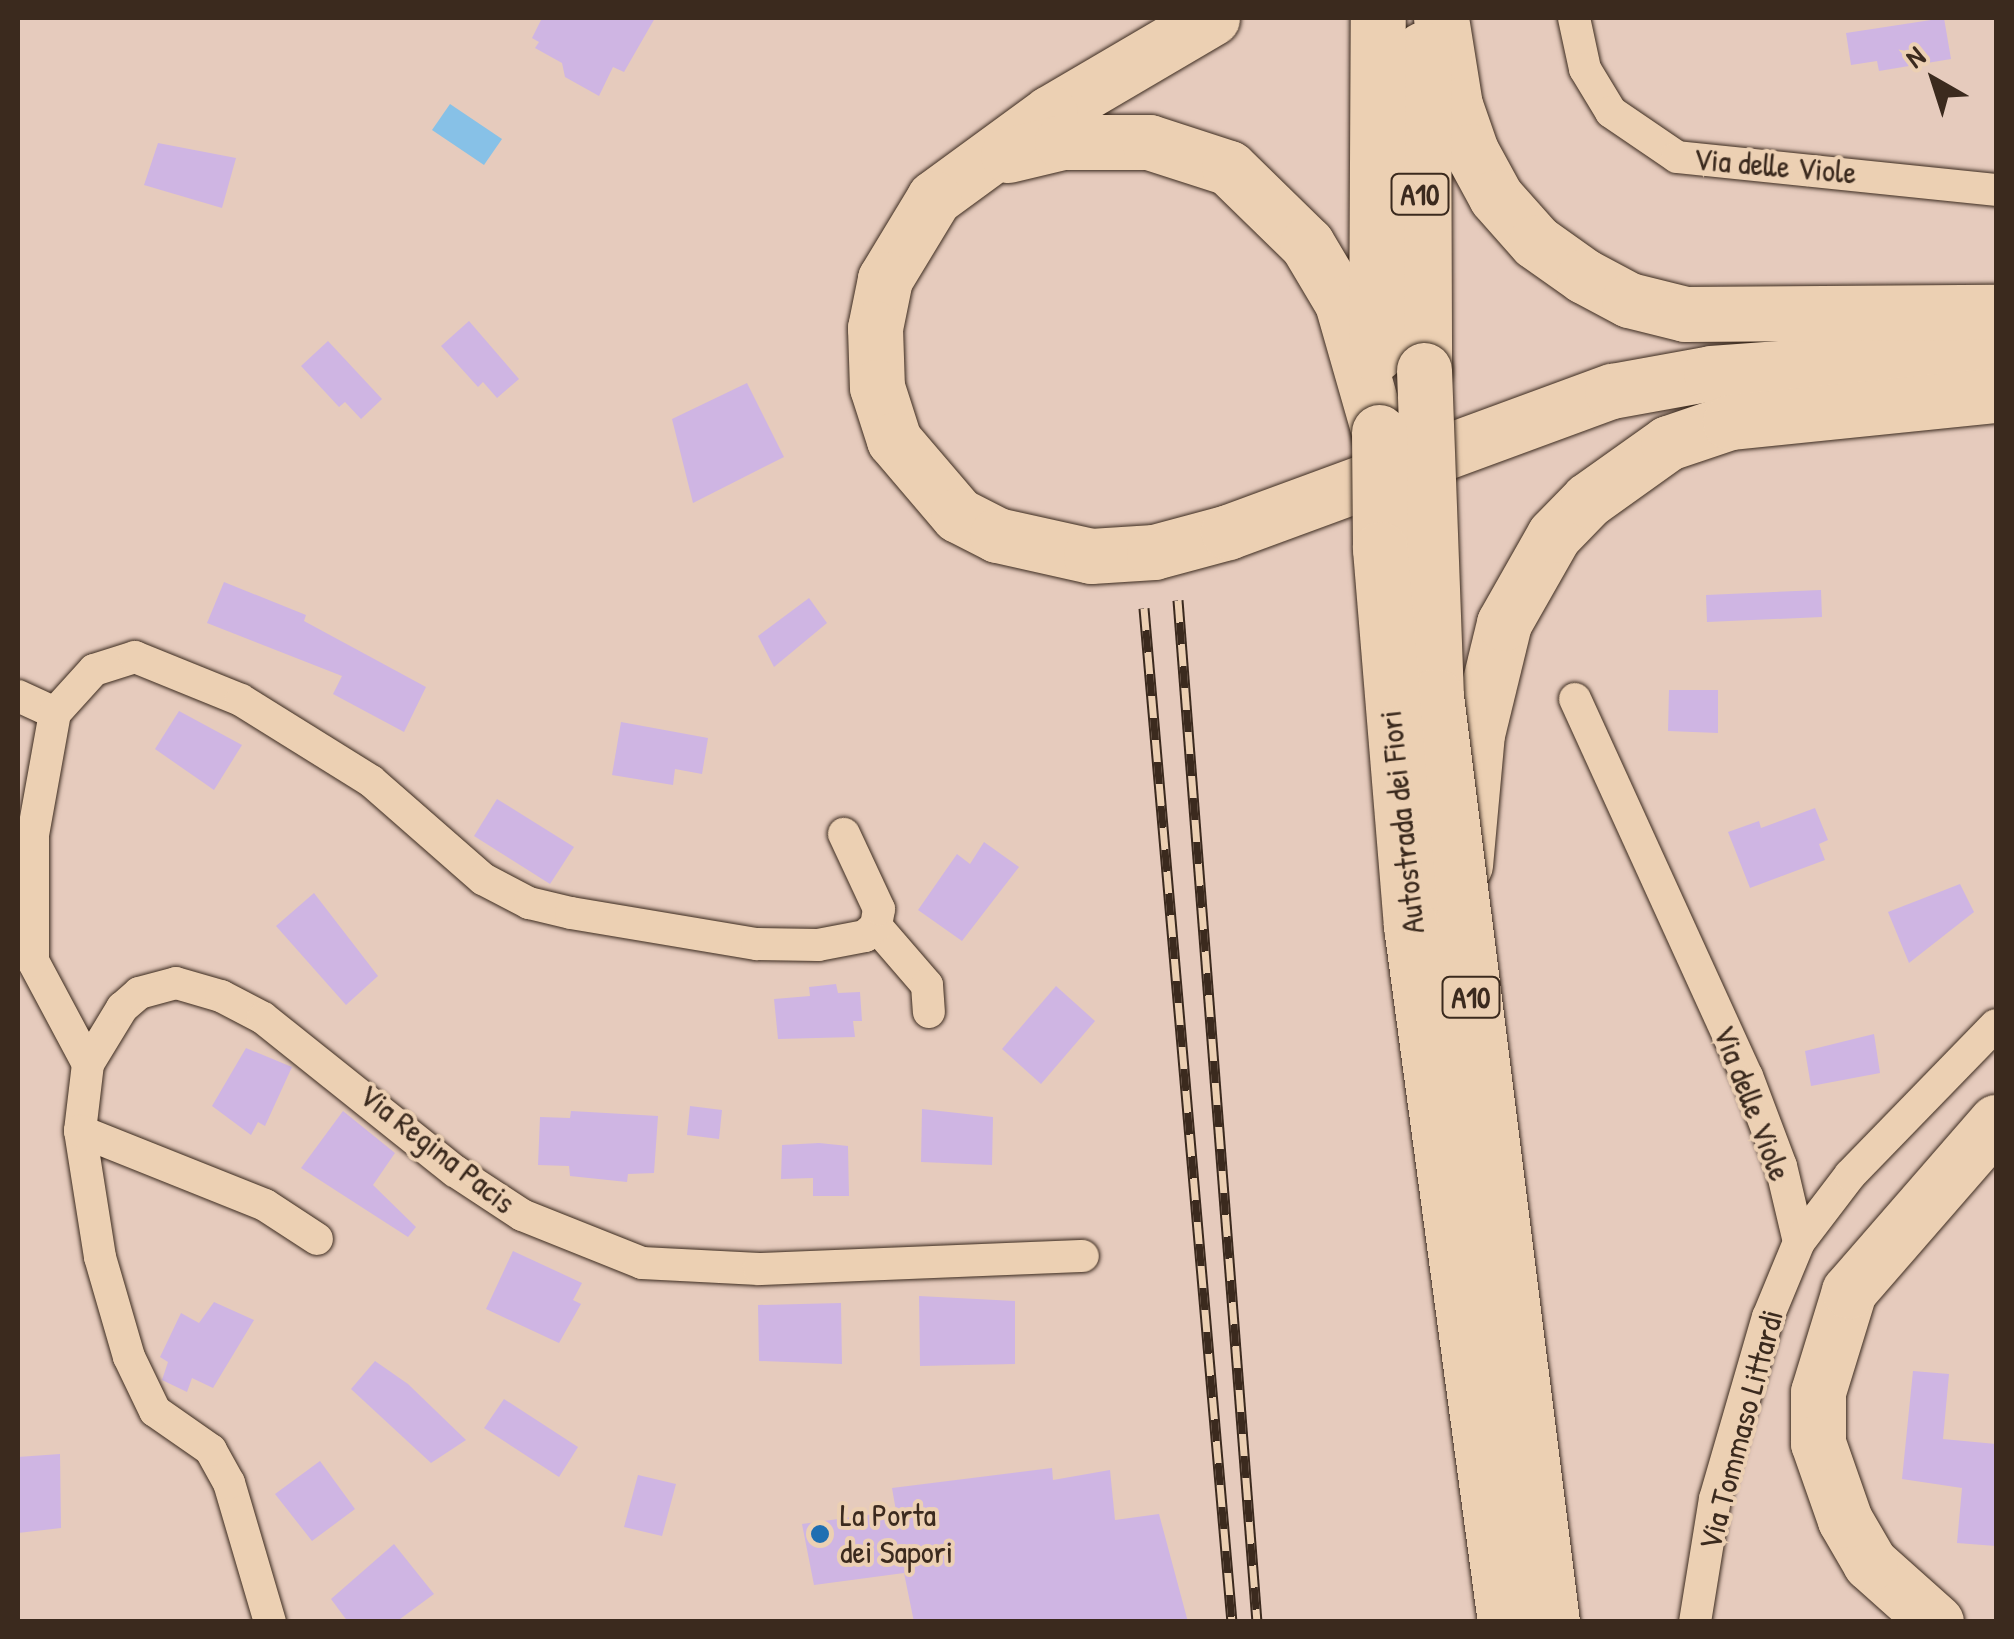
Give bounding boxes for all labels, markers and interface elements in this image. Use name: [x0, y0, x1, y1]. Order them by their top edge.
north arrow: [1884, 30, 1984, 130]
text: N: [1897, 37, 1933, 76]
street label: Via delle Viole: [1692, 140, 1858, 192]
road number: A10: [1390, 169, 1450, 219]
street label: Autostrada dei Fiori: [1371, 709, 1433, 935]
road number: A10: [1441, 972, 1501, 1022]
street label: Via delle Viole: [1705, 1020, 1799, 1186]
street label: Via Regina Pacis: [351, 1076, 523, 1222]
street label: Via Tommaso Littardi: [1690, 1306, 1792, 1554]
place label: La Porta dei Sapori: [840, 1497, 953, 1572]
marker: La Porta dei Sapori: [809, 1523, 831, 1545]

